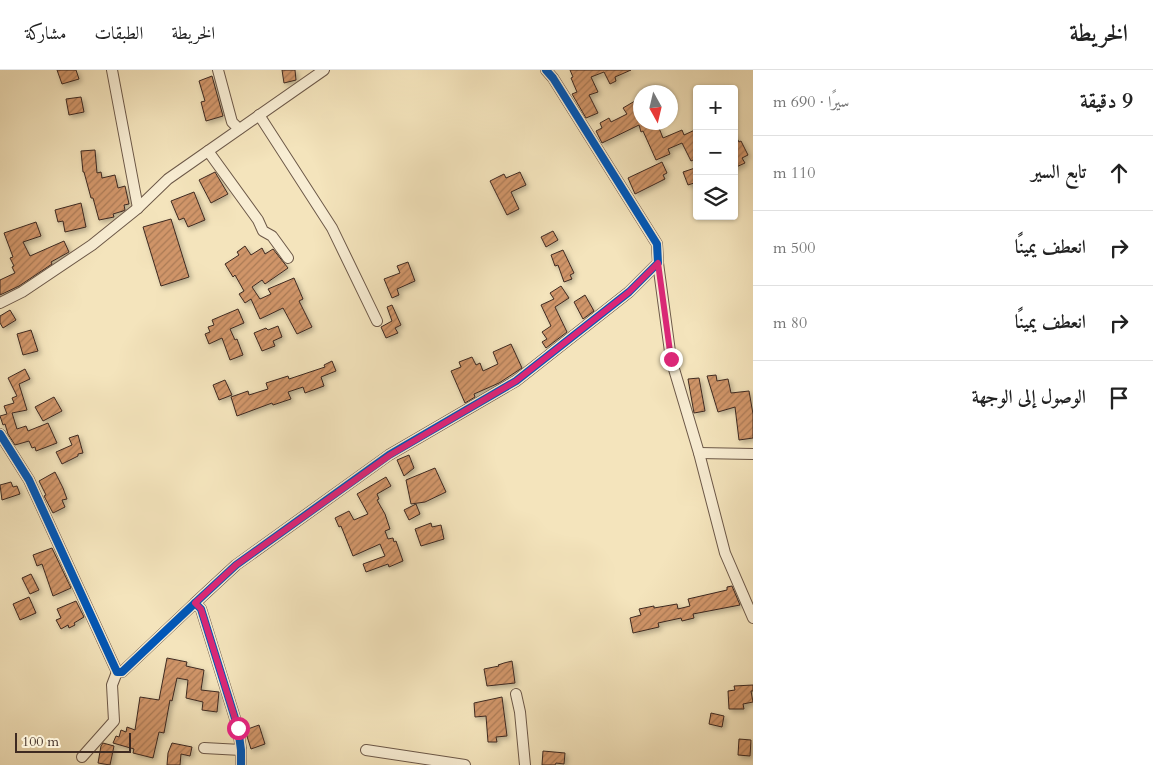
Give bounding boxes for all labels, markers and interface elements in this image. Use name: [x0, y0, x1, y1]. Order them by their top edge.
text: الخريطة: [1070, 17, 1128, 50]
text: مشاركة: [25, 21, 66, 46]
text: الطبقات: [94, 21, 143, 46]
text: الخريطة: [171, 21, 215, 46]
north arrow: [633, 85, 678, 130]
map controls: [693, 85, 738, 220]
button: +: [693, 85, 738, 130]
text: 9 دقيقة: [1080, 87, 1133, 116]
text: سيرًا · 690 m: [773, 91, 849, 113]
button: −: [693, 130, 738, 175]
text: تابع السير: [1031, 159, 1086, 185]
icon: ahead: [1105, 159, 1133, 187]
text: 110 m: [773, 162, 815, 184]
button: layers: [693, 175, 738, 220]
text: انعطف يمينًا: [1015, 234, 1086, 260]
icon: right: [1105, 234, 1133, 262]
text: 500 m: [773, 237, 815, 259]
text: انعطف يمينًا: [1015, 309, 1086, 335]
icon: right: [1105, 309, 1133, 337]
text: 80 m: [773, 312, 807, 334]
route end: [660, 348, 683, 371]
text: الوصول إلى الوجهة: [972, 384, 1086, 410]
icon: arrive: [1105, 384, 1133, 412]
route start: [227, 717, 250, 740]
scale bar: [15, 730, 131, 753]
text: 100 m: [22, 732, 59, 751]

